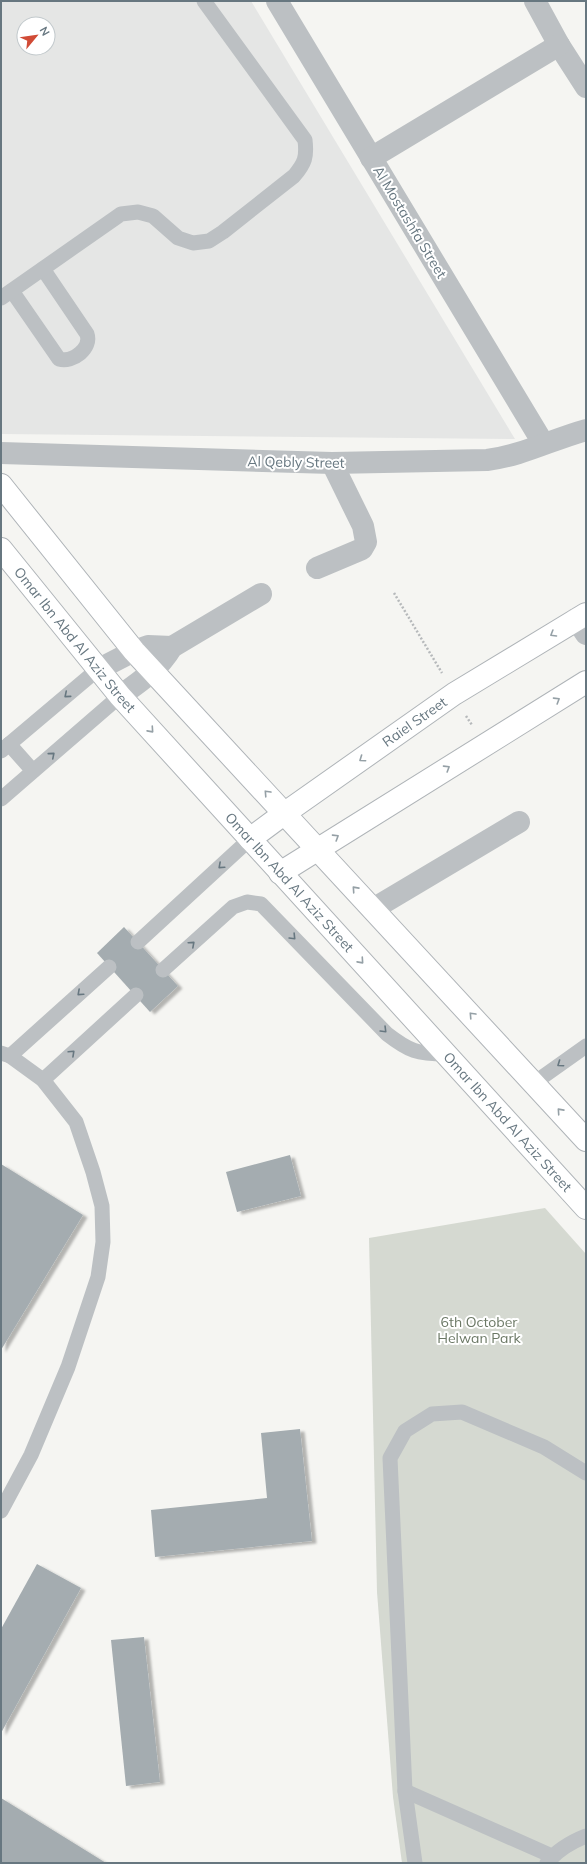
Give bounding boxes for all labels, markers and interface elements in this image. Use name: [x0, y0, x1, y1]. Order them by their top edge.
north arrow: [16, 16, 56, 56]
text: N: [37, 24, 53, 38]
street label: Al Mostashfa Street: [369, 162, 451, 282]
street label: Al Qebly Street: [247, 452, 345, 472]
street label: Omar Ibn Abd Al Aziz Street: [10, 563, 140, 716]
one-way arrow: [550, 629, 557, 637]
one-way arrow: [64, 691, 72, 698]
street label: Raiel Street: [379, 693, 450, 751]
one-way arrow: [553, 697, 560, 704]
one-way arrow: [146, 726, 153, 733]
one-way arrow: [47, 753, 54, 760]
one-way arrow: [359, 754, 366, 762]
one-way arrow: [443, 765, 450, 773]
one-way arrow: [264, 790, 272, 798]
street label: Omar Ibn Abd Al Aziz Street: [221, 809, 358, 956]
one-way arrow: [332, 834, 339, 841]
one-way arrow: [218, 861, 226, 868]
one-way arrow: [352, 886, 360, 894]
one-way arrow: [289, 932, 296, 940]
one-way arrow: [188, 942, 195, 949]
one-way arrow: [356, 956, 363, 964]
one-way arrow: [78, 988, 85, 995]
one-way arrow: [469, 1012, 477, 1020]
one-way arrow: [379, 1025, 387, 1033]
street label: Omar Ibn Abd Al Aziz Street: [439, 1048, 576, 1196]
one-way arrow: [67, 1051, 75, 1058]
one-way arrow: [557, 1059, 564, 1067]
one-way arrow: [557, 1108, 565, 1116]
park label: 6th October Helwan Park: [437, 1313, 521, 1347]

